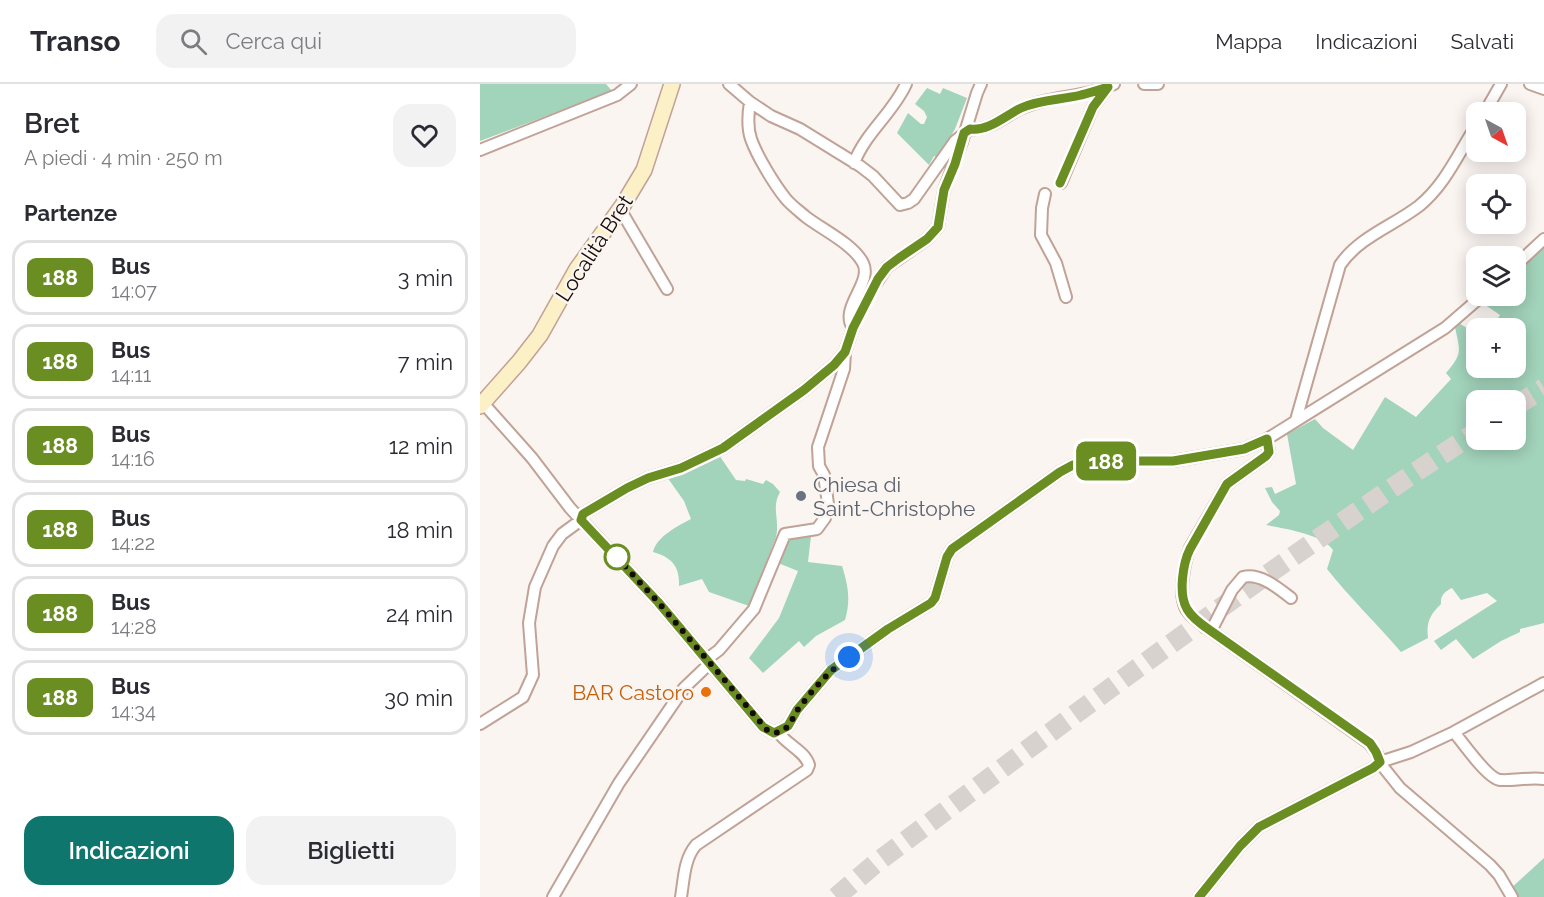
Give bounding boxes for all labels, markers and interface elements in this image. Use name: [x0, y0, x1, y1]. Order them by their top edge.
search box: [156, 14, 576, 68]
text: Transo: [30, 25, 120, 58]
icon: search: [177, 25, 210, 58]
text: Cerca qui: [225, 28, 322, 54]
text: Mappa: [1215, 29, 1282, 54]
text: Indicazioni: [1315, 29, 1418, 54]
text: Salvati: [1451, 29, 1514, 54]
north arrow: [1466, 102, 1526, 162]
map controls: [1466, 102, 1526, 450]
button: heart: [393, 104, 456, 167]
text: Bret: [24, 107, 80, 140]
text: A piedi · 4 min · 250 m: [24, 146, 223, 170]
button: locate: [1466, 174, 1526, 234]
street label: Località Bret: [550, 190, 638, 306]
text: Partenze: [24, 200, 117, 226]
button: layers: [1466, 246, 1526, 306]
text: Bus: [111, 253, 150, 279]
text: 188: [42, 265, 78, 290]
text: 3 min: [398, 265, 453, 291]
text: 14:07: [111, 279, 157, 303]
button: +: [1466, 318, 1526, 378]
text: Bus: [111, 337, 150, 363]
text: 188: [42, 349, 78, 374]
text: 7 min: [398, 349, 453, 375]
text: 14:11: [111, 363, 151, 387]
button: −: [1466, 390, 1526, 450]
text: Bus: [111, 421, 150, 447]
text: 188: [42, 433, 78, 458]
text: 12 min: [389, 433, 453, 459]
line badge: 188: [1072, 442, 1140, 481]
text: 14:16: [111, 447, 155, 471]
text: 188: [1088, 449, 1124, 474]
place label: Chiesa di Saint-Christophe: [813, 472, 975, 521]
marker: Chiesa di Saint-Christophe: [794, 489, 808, 503]
text: Bus: [111, 505, 150, 531]
text: 188: [42, 517, 78, 542]
text: 18 min: [387, 517, 453, 543]
text: 14:22: [111, 531, 155, 555]
unlabelled marker: [604, 544, 630, 570]
text: Bus: [111, 589, 150, 615]
text: 188: [42, 601, 78, 626]
text: 24 min: [386, 601, 453, 627]
text: 14:28: [111, 615, 157, 639]
your location: [834, 642, 864, 672]
text: Bus: [111, 673, 150, 699]
place label: BAR Castoro: [572, 680, 694, 705]
text: 188: [42, 685, 78, 710]
text: 30 min: [384, 685, 453, 711]
marker: BAR Castoro: [699, 685, 713, 699]
text: 14:34: [111, 699, 156, 723]
button: Indicazioni: [24, 816, 234, 885]
button: Biglietti: [246, 816, 456, 885]

